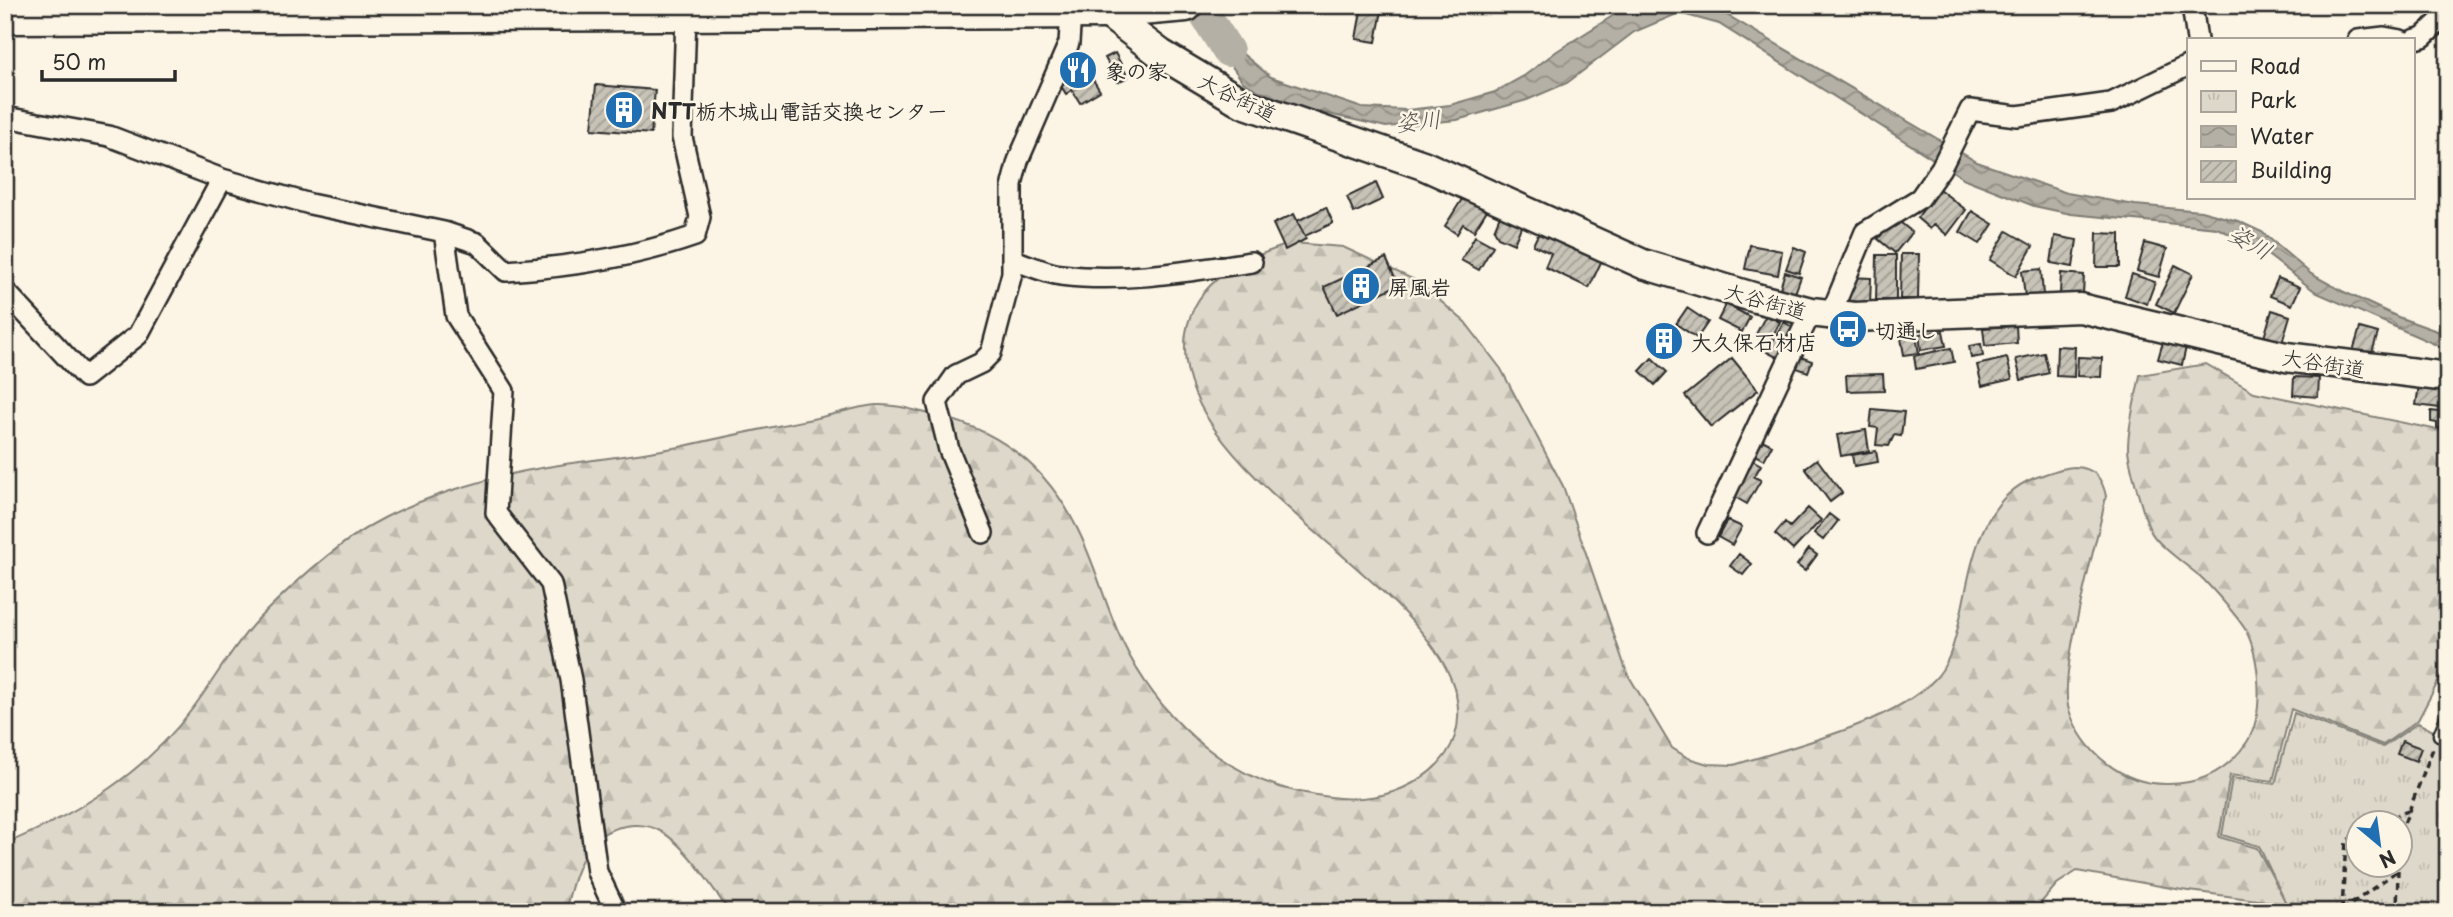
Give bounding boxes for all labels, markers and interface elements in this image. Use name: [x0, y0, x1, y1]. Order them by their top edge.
scale bar: [42, 38, 175, 82]
legend: [2187, 38, 2414, 200]
text: 50 m: [52, 45, 106, 77]
restaurant icon: 象の家: [1057, 49, 1099, 91]
text: Road: [2250, 49, 2301, 81]
place label: 象の家: [1105, 54, 1168, 86]
street label: 大谷街道: [1193, 63, 1283, 129]
text: Park: [2250, 83, 2297, 115]
building icon: NTT栃木城山電話交換センター: [603, 89, 645, 131]
place label: NTT栃木城山電話交換センター: [651, 94, 948, 126]
water label: 姿川: [1393, 100, 1443, 140]
text: Water: [2250, 119, 2314, 151]
text: Building: [2250, 153, 2332, 185]
water label: 姿川: [2222, 214, 2280, 268]
building icon: 屏風岩: [1340, 265, 1382, 307]
place label: 屏風岩: [1388, 270, 1451, 302]
street label: 大谷街道: [1721, 274, 1811, 326]
bus stop icon: 切通し: [1827, 308, 1869, 350]
place label: 切通し: [1875, 313, 1938, 345]
building icon: 大久保石材店: [1643, 320, 1685, 362]
place label: 大久保石材店: [1691, 325, 1817, 357]
street label: 大谷街道: [2280, 340, 2368, 384]
north arrow: [2344, 808, 2414, 878]
text: N: [2374, 844, 2401, 876]

